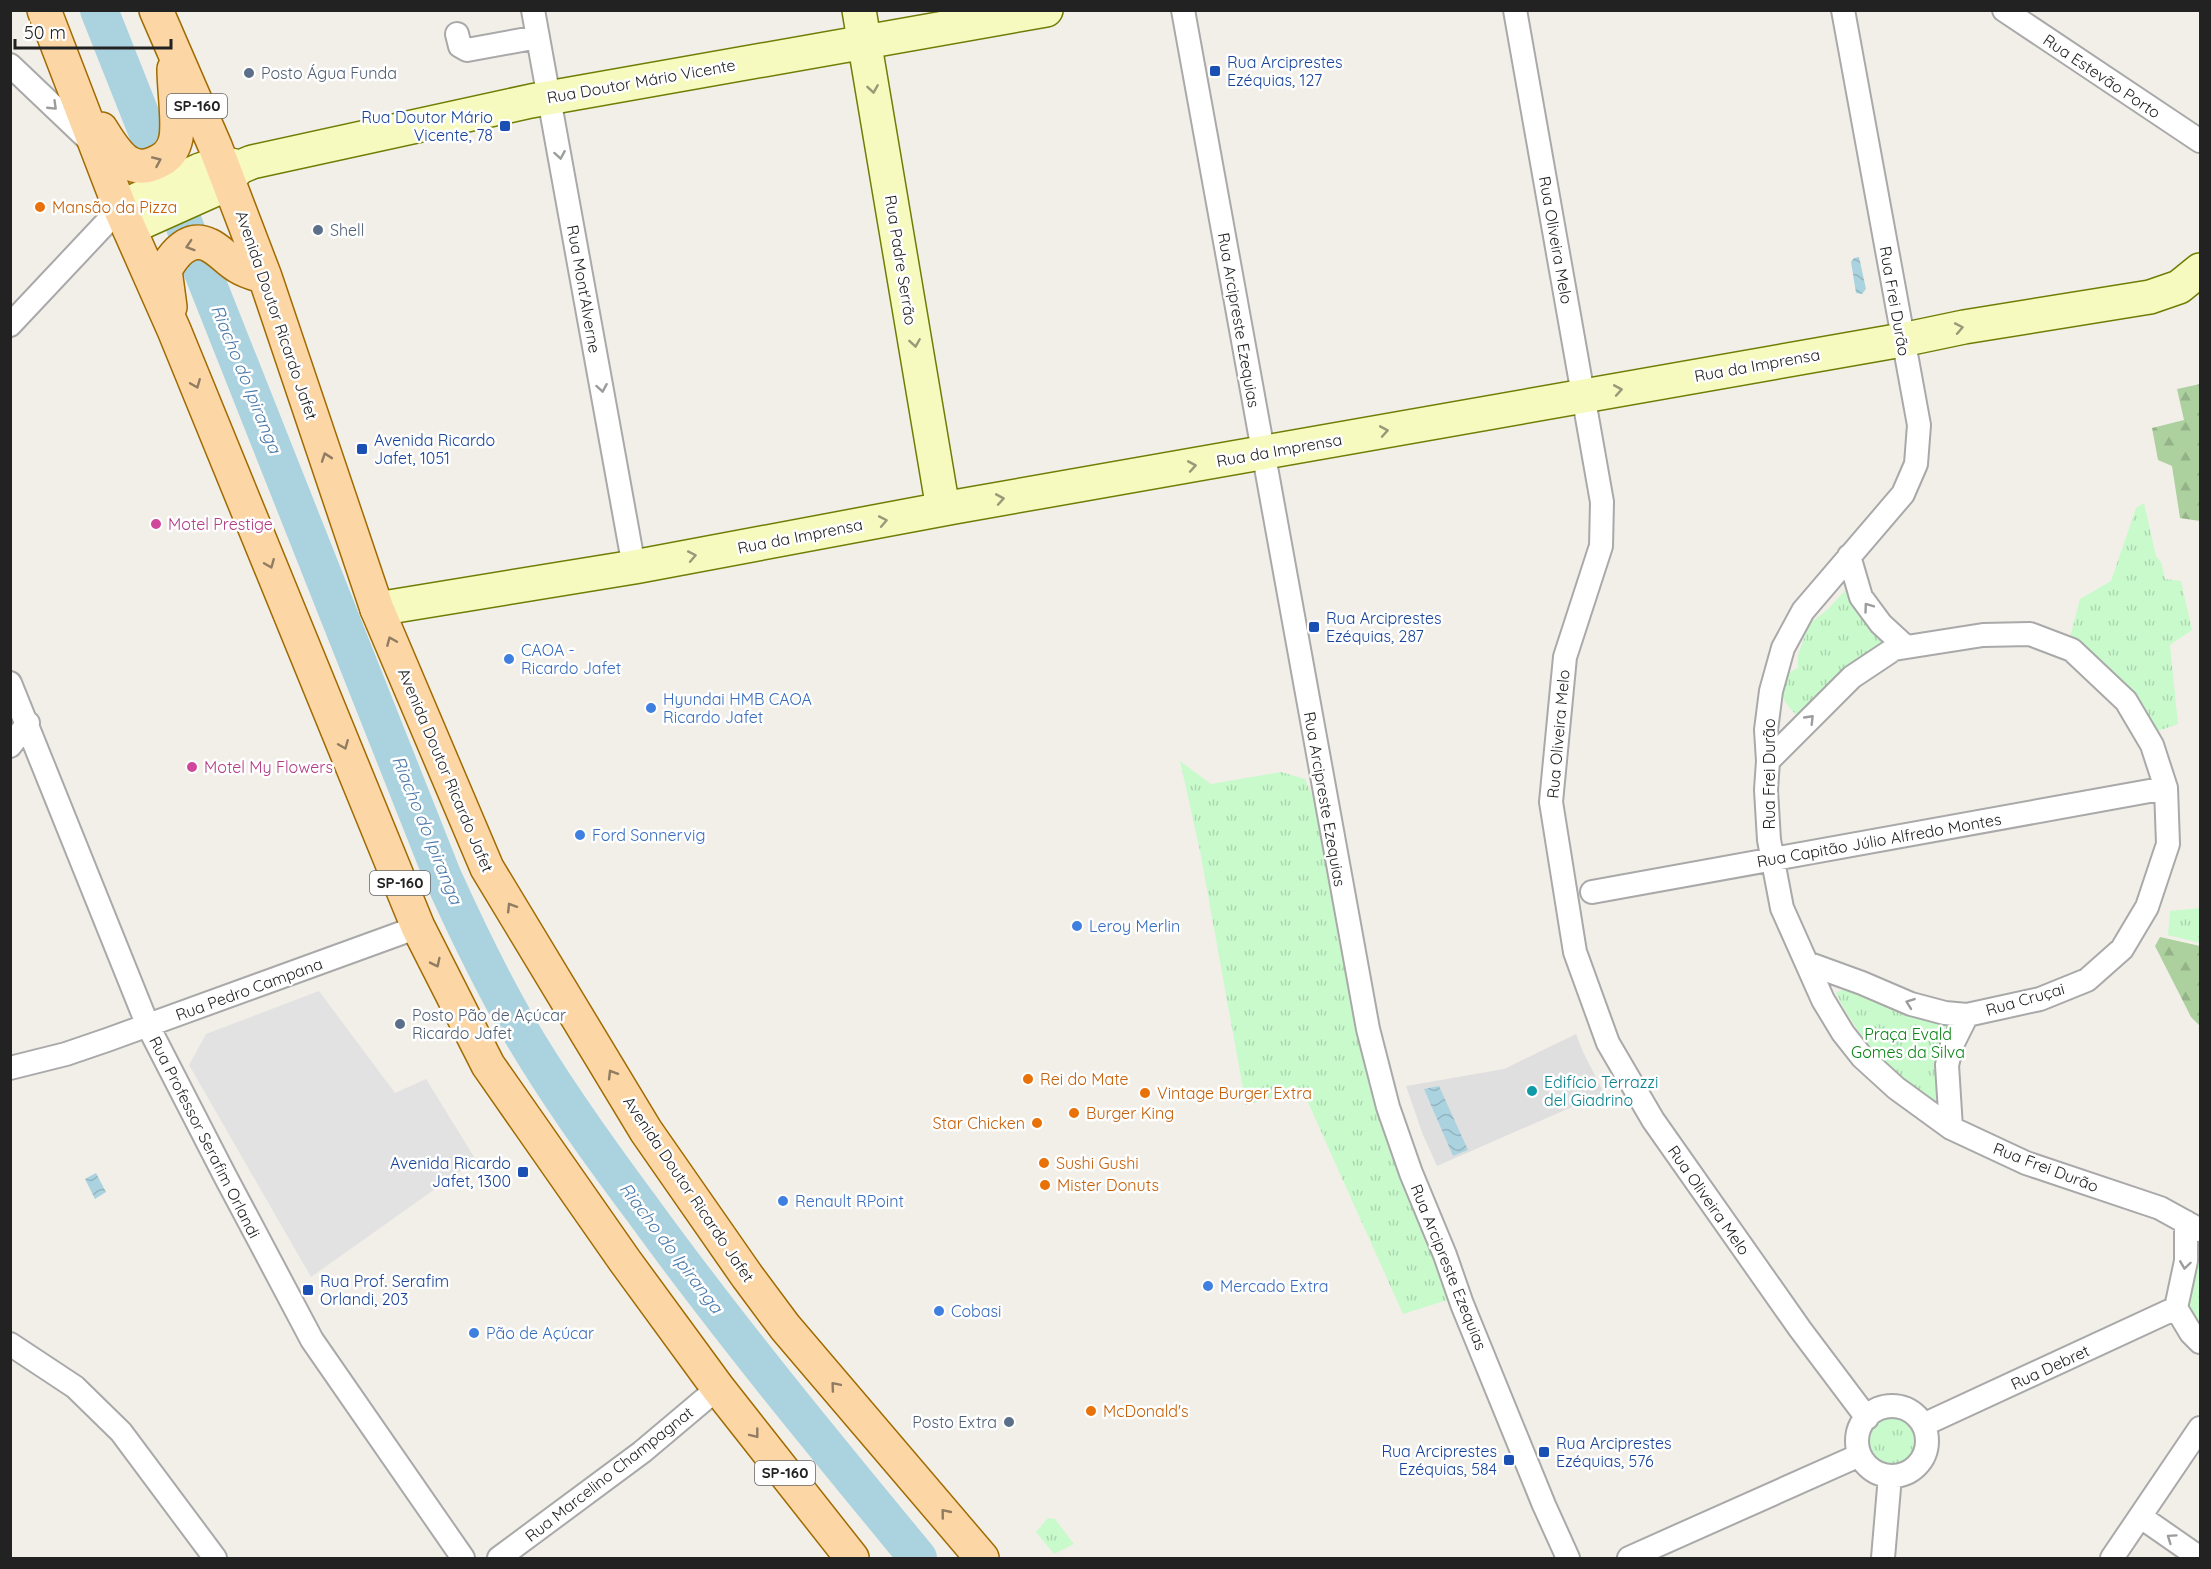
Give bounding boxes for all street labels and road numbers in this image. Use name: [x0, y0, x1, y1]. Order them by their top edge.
street label: Rua Estevão Porto: [2040, 29, 2164, 123]
street label: Rua Doutor Mário Vicente: [545, 55, 737, 107]
road number: SP-160: [167, 94, 227, 118]
street label: Rua Oliveira Melo: [1535, 175, 1577, 305]
street label: Rua Padre Serrão: [881, 194, 921, 326]
street label: Avenida Doutor Ricardo Jafet: [232, 208, 322, 422]
street label: Rua Mont'Alverne: [563, 223, 605, 355]
street label: Rua Arcipreste Ezequias: [1214, 231, 1264, 409]
street label: Rua Frei Durão: [1875, 244, 1915, 358]
street label: Rua da Imprensa: [1693, 344, 1821, 386]
street label: Rua da Imprensa: [1215, 429, 1343, 471]
street label: Rua da Imprensa: [736, 514, 864, 558]
street label: Avenida Doutor Ricardo Jafet: [394, 665, 498, 875]
street label: Rua Oliveira Melo: [1542, 669, 1574, 799]
street label: Rua Arcipreste Ezequias: [1300, 710, 1350, 888]
street label: Rua Frei Durão: [1759, 718, 1779, 830]
street label: Rua Capitão Júlio Alfredo Montes: [1755, 809, 2003, 871]
road number: SP-160: [370, 871, 430, 895]
street label: Rua Pedro Campana: [173, 953, 325, 1025]
street label: Rua Cruçai: [1983, 978, 2067, 1020]
street label: Rua Professor Serafim Orlandi: [145, 1033, 265, 1241]
street label: Avenida Doutor Ricardo Jafet: [619, 1092, 759, 1286]
street label: Rua Frei Durão: [1991, 1138, 2101, 1196]
street label: Rua Oliveira Melo: [1664, 1141, 1754, 1259]
street label: Rua Arcipreste Ezequias: [1406, 1181, 1492, 1353]
street label: Rua Debret: [2008, 1340, 2092, 1394]
street label: Rua Marcelino Champagnat: [521, 1402, 697, 1546]
road number: SP-160: [755, 1461, 815, 1485]

